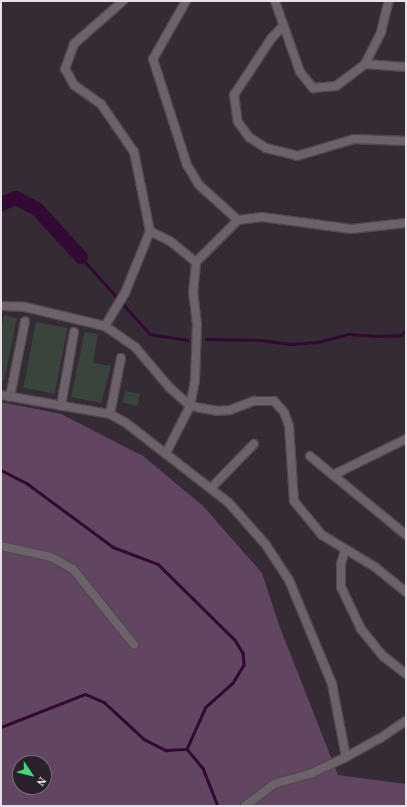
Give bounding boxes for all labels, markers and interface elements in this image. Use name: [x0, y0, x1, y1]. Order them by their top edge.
north arrow: [12, 755, 52, 795]
text: N: [33, 774, 50, 789]

